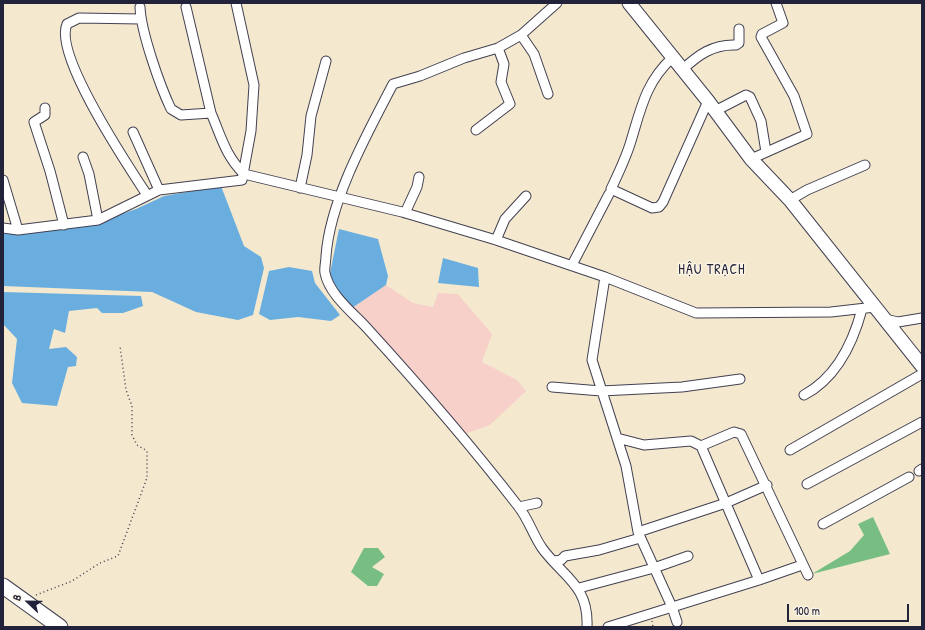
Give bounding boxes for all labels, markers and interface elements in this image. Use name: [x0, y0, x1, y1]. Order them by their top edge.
district label: HẬU TRẠCH: [678, 262, 746, 278]
north arrow: [8, 582, 48, 622]
text: B: [9, 592, 24, 603]
scale bar: [789, 596, 911, 622]
text: 100 m: [794, 602, 820, 619]

